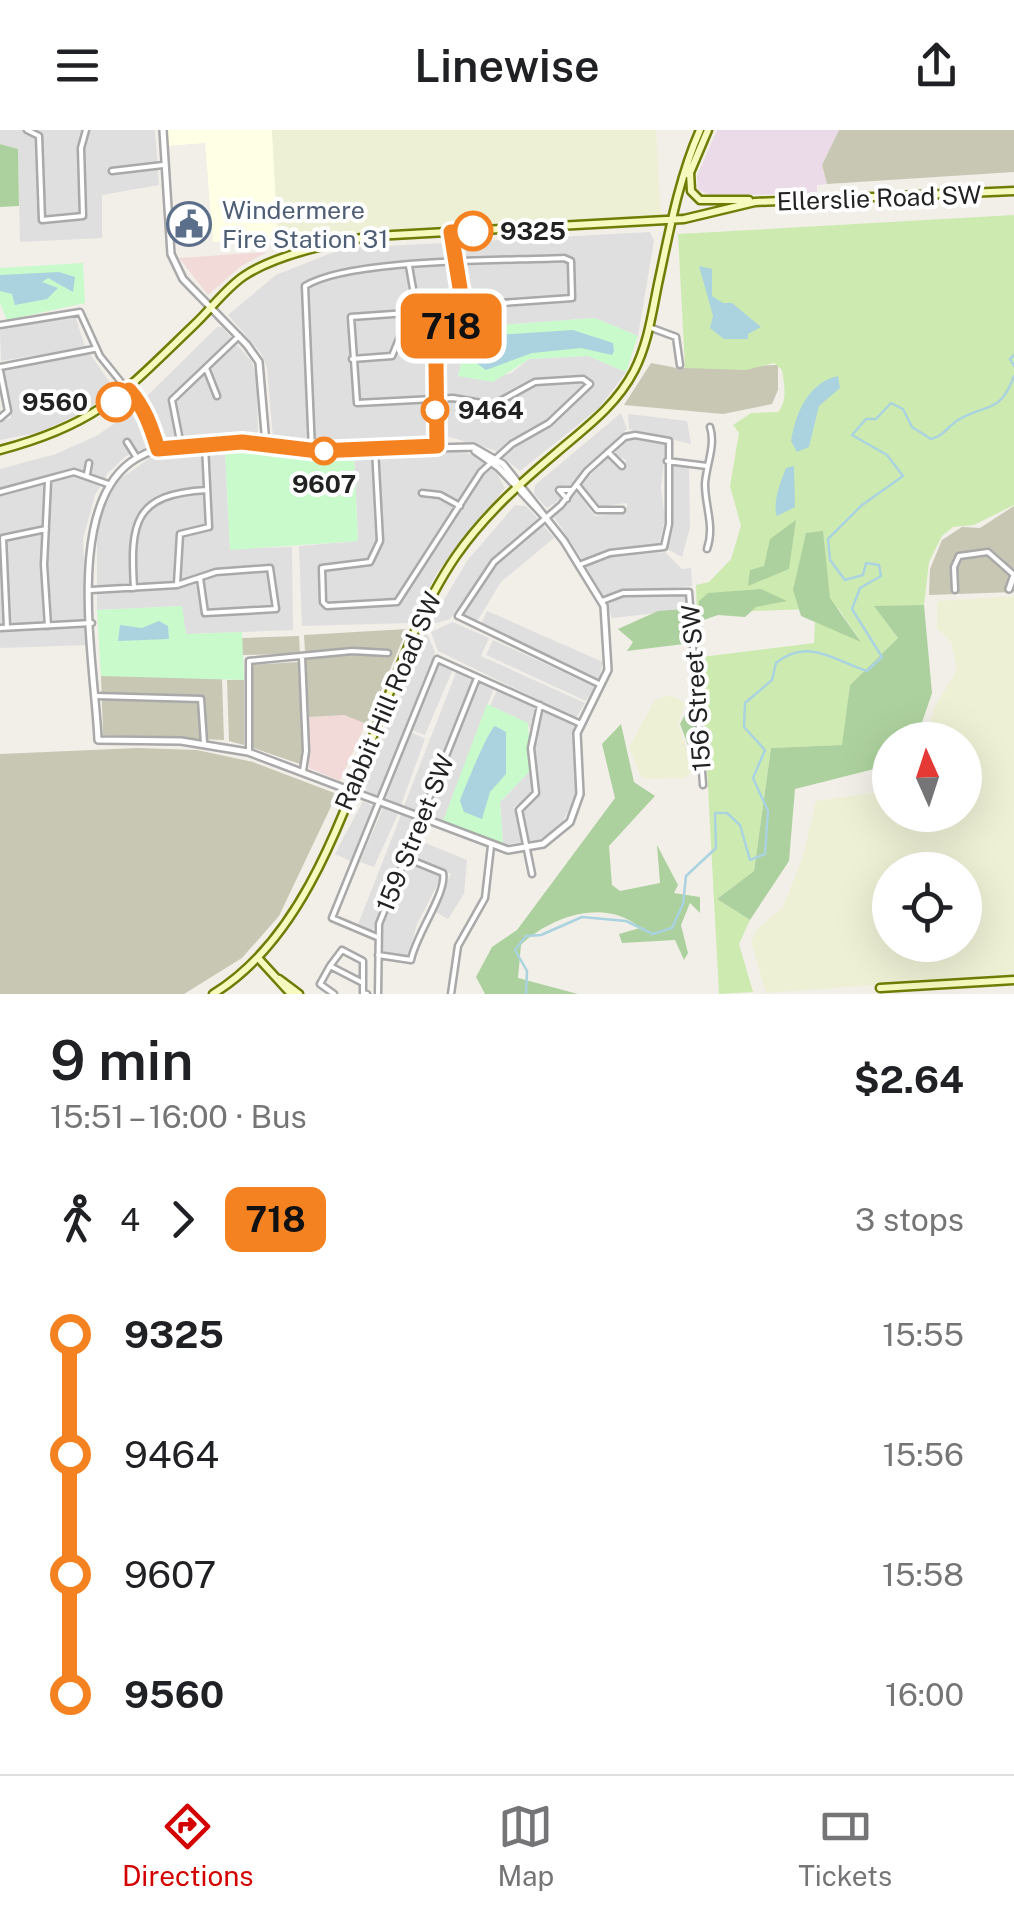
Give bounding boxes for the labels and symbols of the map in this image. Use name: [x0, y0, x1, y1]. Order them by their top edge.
street label: Ellerslie Road SW: [776, 179, 982, 217]
place label: Windermere Fire Station 31: [222, 195, 389, 254]
public building icon: Windermere Fire Station 31: [166, 201, 212, 247]
marker: 9325: [454, 212, 492, 250]
place label: 9325: [500, 216, 566, 246]
line badge: 718: [394, 294, 508, 358]
marker: 9560: [97, 383, 135, 421]
place label: 9560: [22, 387, 88, 417]
place label: 9464: [458, 395, 524, 425]
marker: 9464: [422, 397, 448, 423]
marker: 9607: [311, 438, 337, 464]
place label: 9607: [292, 469, 356, 499]
street label: Rabbit Hill Road SW: [328, 587, 448, 815]
street label: 156 Street SW: [675, 603, 717, 772]
north arrow: [872, 722, 982, 832]
street label: 159 Street SW: [370, 750, 460, 916]

